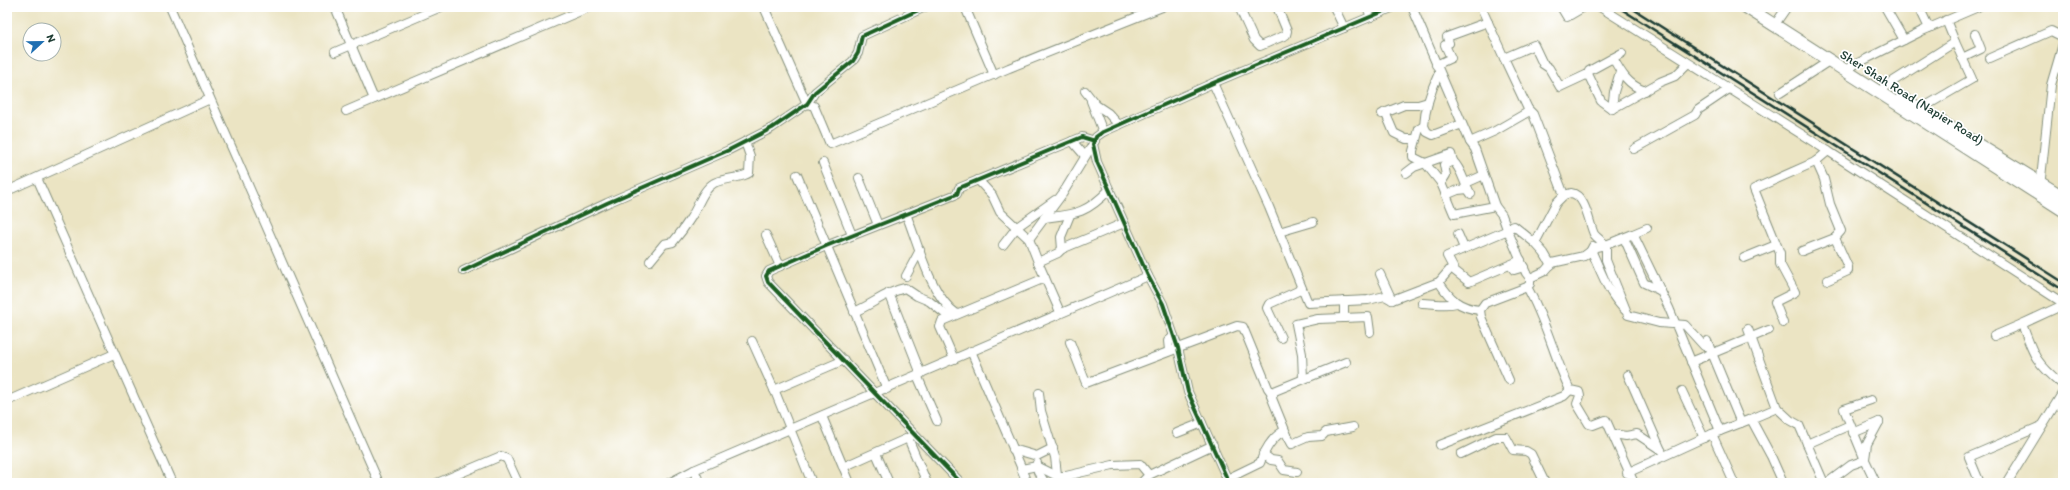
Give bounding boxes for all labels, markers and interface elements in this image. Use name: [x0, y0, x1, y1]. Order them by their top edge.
north arrow: [22, 22, 62, 62]
text: N: [43, 33, 58, 44]
street label: Sher Shah Road (Napier Road): [1837, 47, 1987, 147]

